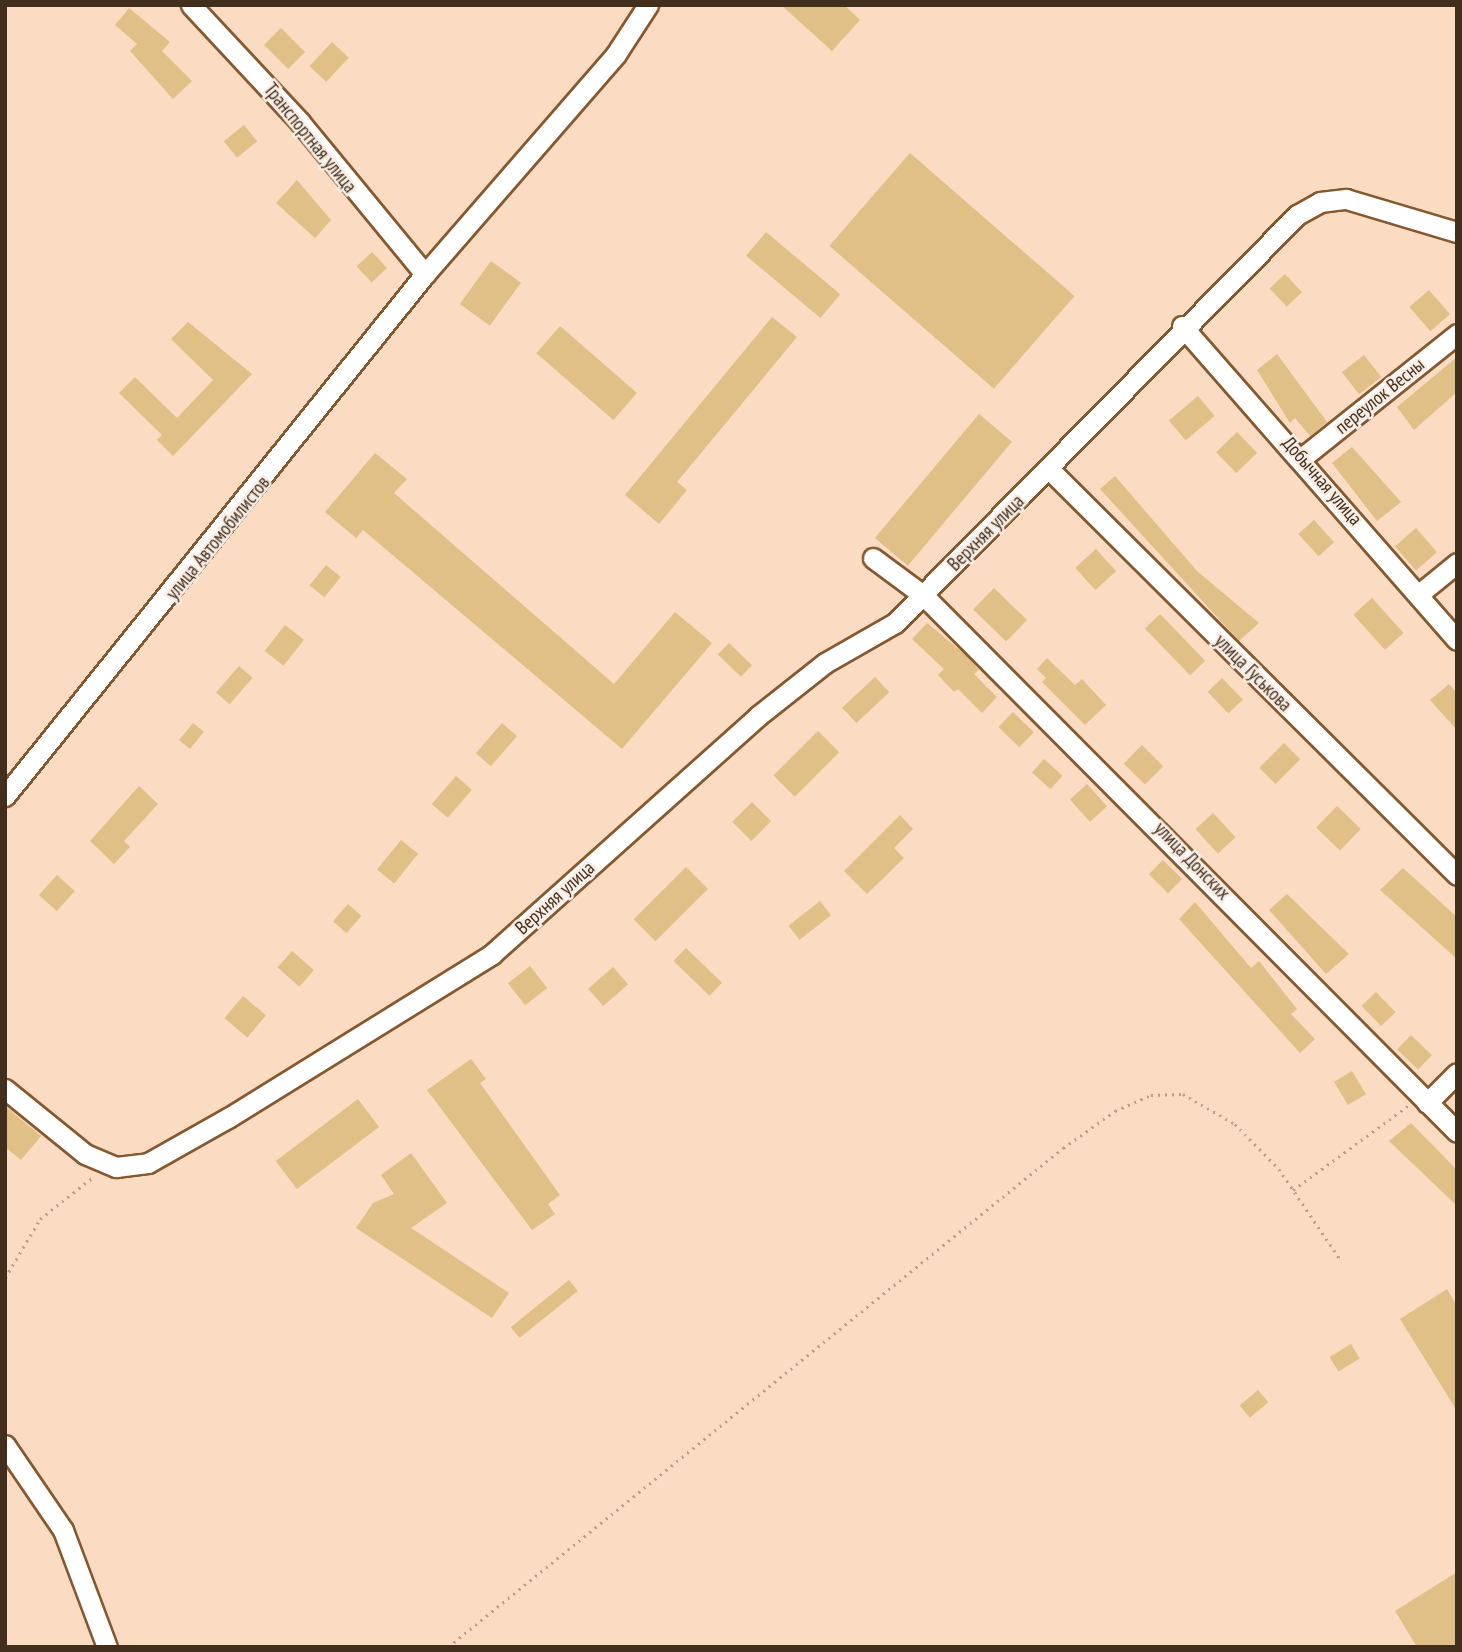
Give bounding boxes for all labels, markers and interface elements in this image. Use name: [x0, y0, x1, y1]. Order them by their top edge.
street label: Транспортная улица: [259, 79, 361, 197]
street label: переулок Весны: [1331, 353, 1429, 439]
street label: Добычная улица: [1277, 432, 1367, 530]
street label: улица Автомобилистов: [161, 471, 275, 605]
street label: Верхняя улица: [943, 490, 1029, 576]
street label: улица Гуськова: [1210, 630, 1296, 716]
street label: улица Донских: [1149, 817, 1235, 905]
street label: Верхняя улица: [511, 857, 599, 939]

